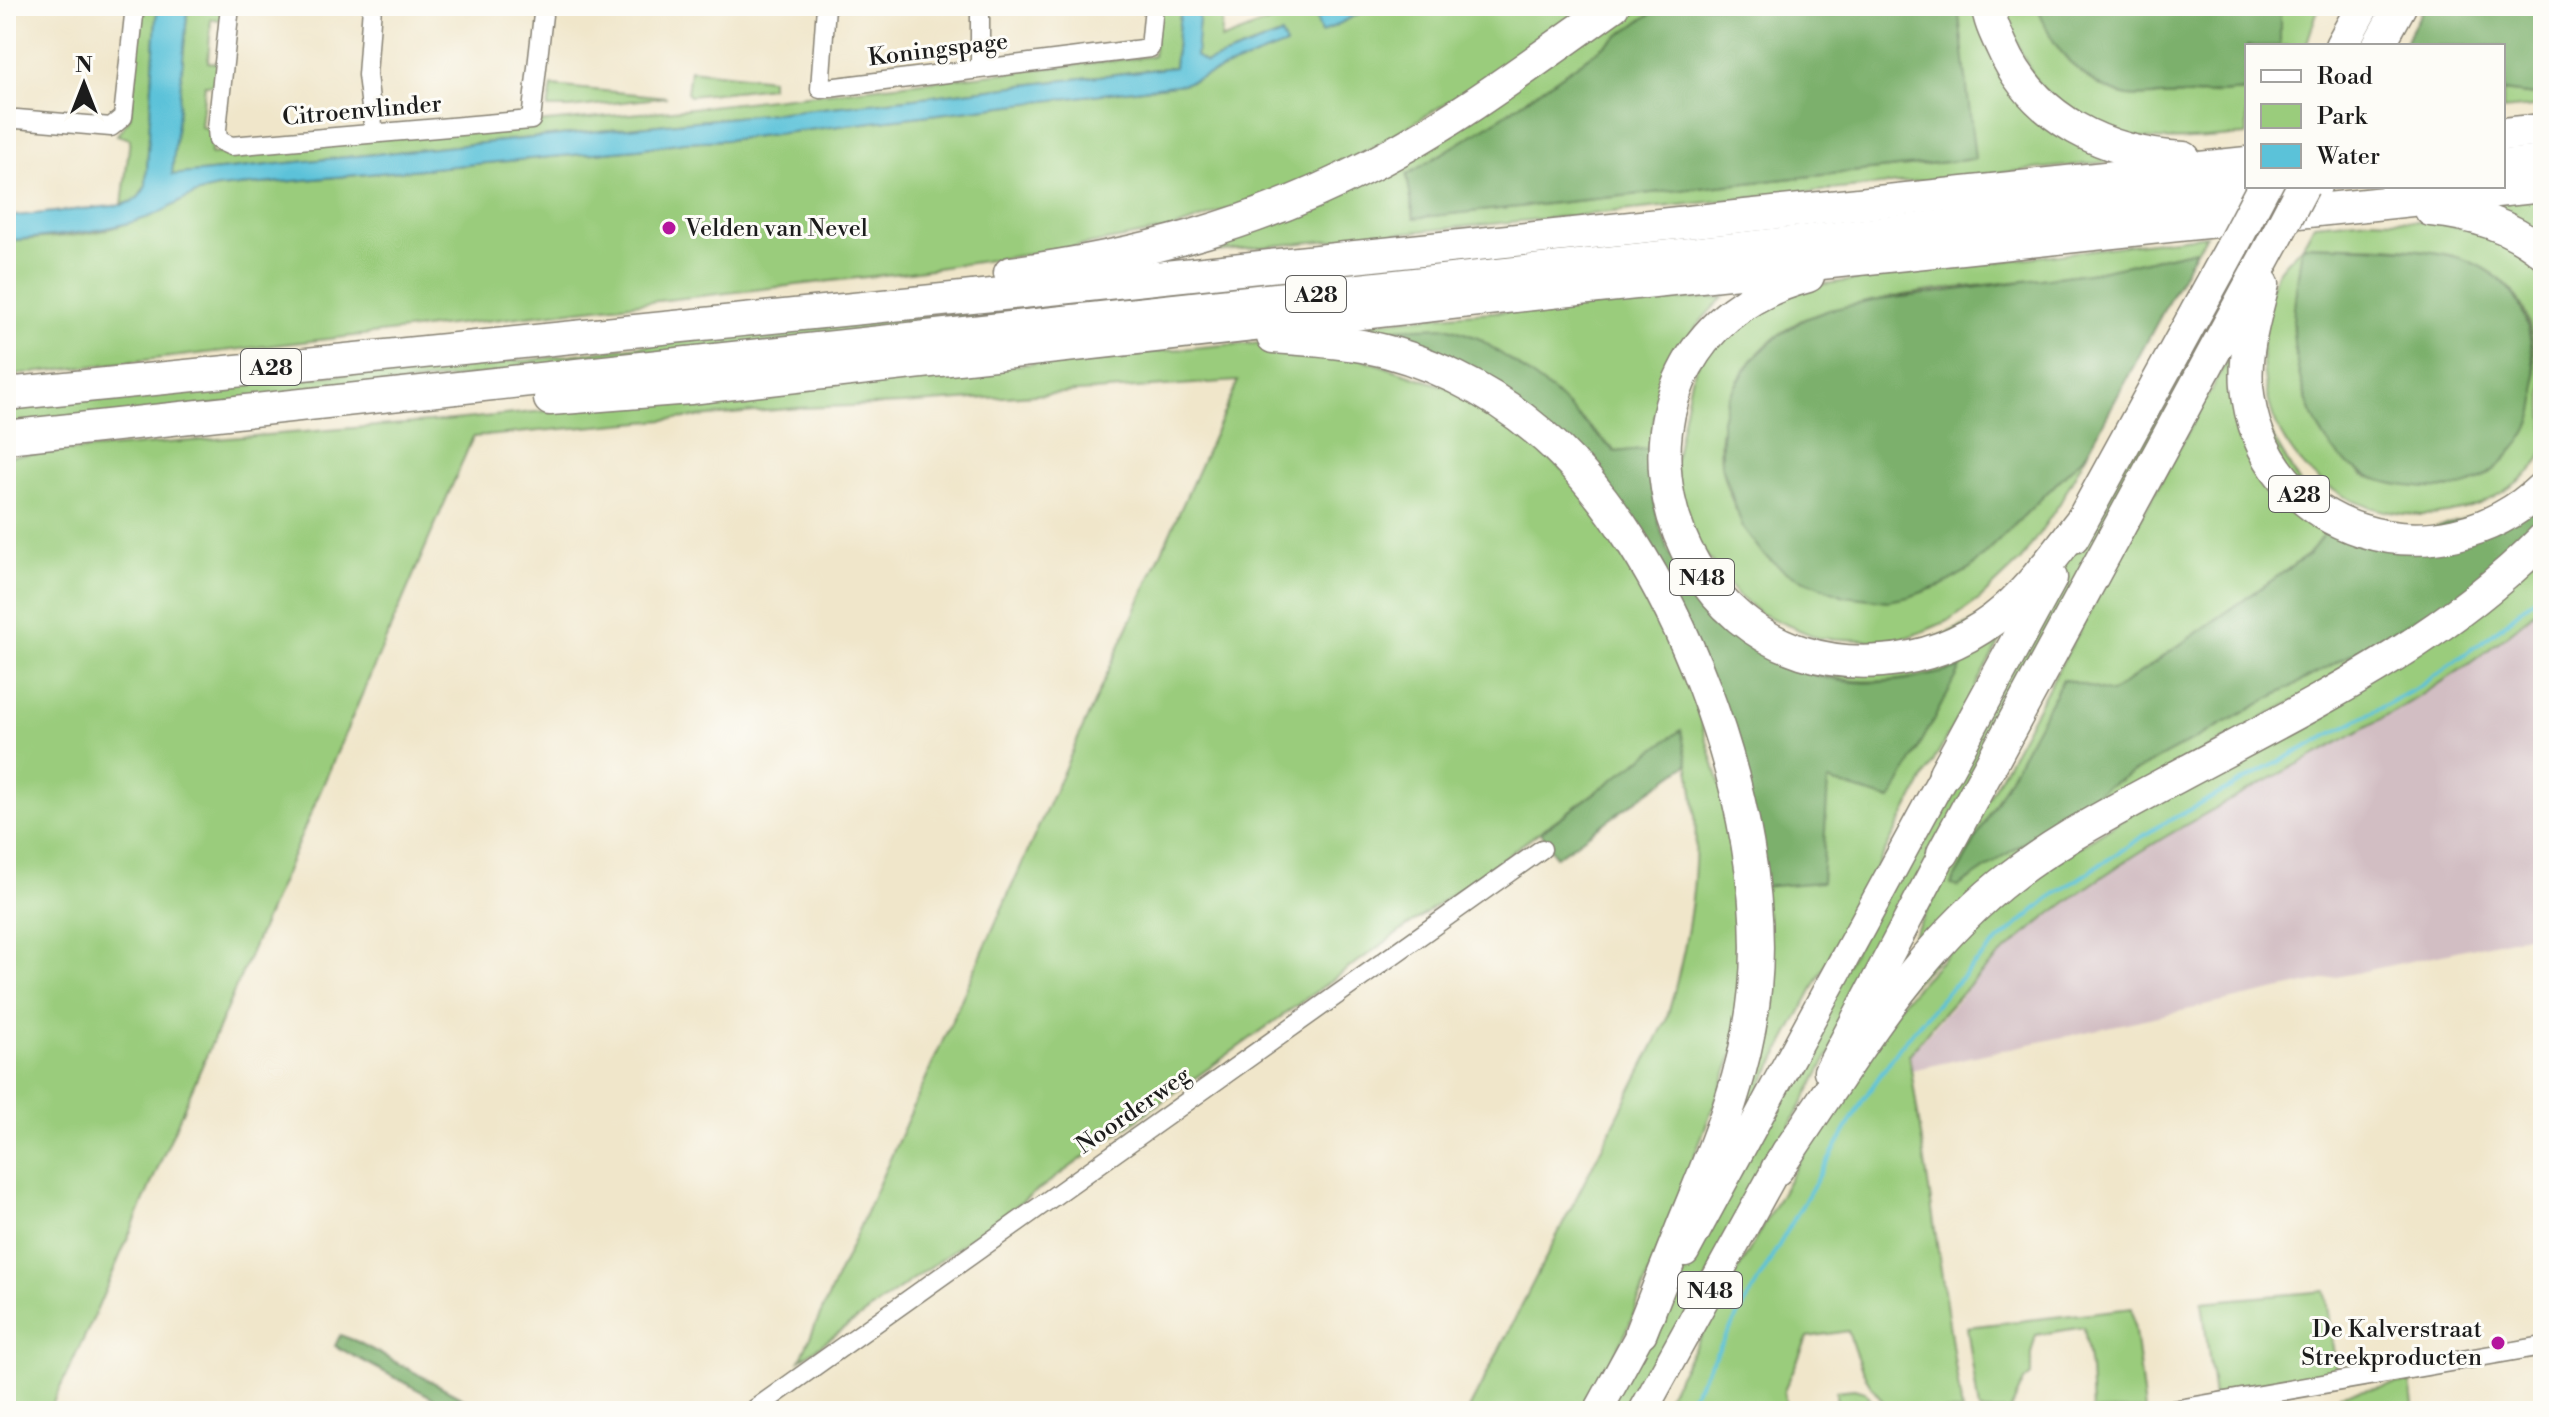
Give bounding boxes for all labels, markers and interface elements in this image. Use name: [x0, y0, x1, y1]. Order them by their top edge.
street label: Koningspage: [867, 27, 1010, 73]
north arrow: [44, 44, 124, 124]
legend: [2245, 44, 2505, 188]
text: N: [75, 52, 93, 79]
text: Road: [2317, 62, 2373, 92]
street label: Citroenvlinder: [281, 89, 443, 133]
text: Park: [2317, 102, 2368, 132]
text: Water: [2316, 142, 2380, 172]
place label: Velden van Nevel: [684, 214, 868, 244]
marker: Velden van Nevel: [660, 219, 678, 237]
road number: A28: [1286, 276, 1346, 312]
road number: A28: [241, 349, 301, 385]
road number: A28: [2269, 476, 2329, 512]
road number: N48: [1670, 559, 1734, 595]
street label: Noorderweg: [1071, 1060, 1197, 1161]
road number: N48: [1678, 1272, 1742, 1308]
place label: De Kalverstraat Streekproducten: [2301, 1315, 2483, 1373]
marker: De Kalverstraat Streekproducten: [2489, 1334, 2507, 1352]

